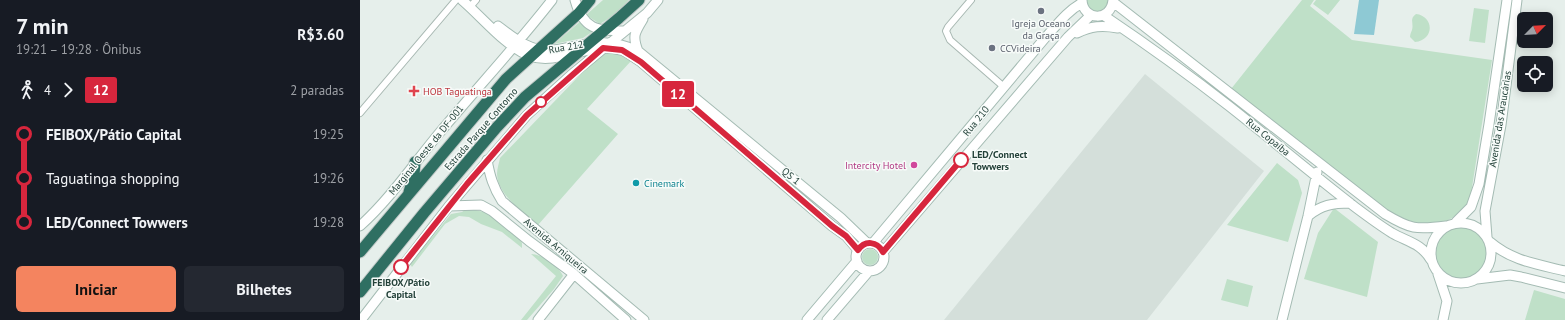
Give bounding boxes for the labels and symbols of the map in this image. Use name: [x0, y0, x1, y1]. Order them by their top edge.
marker: Igreja Oceano da Graça: [1036, 6, 1046, 16]
north arrow: [1517, 12, 1553, 48]
place label: Igreja Oceano da Graça: [1011, 17, 1071, 42]
street label: Rua 212: [548, 38, 584, 56]
place label: CCVideira: [1000, 42, 1041, 55]
marker: CCVideira: [987, 43, 997, 53]
street label: Avenida das Araucárias: [1486, 70, 1514, 168]
line badge: 12: [660, 81, 696, 107]
marker: HOB Taguatinga: [408, 85, 420, 97]
place label: HOB Taguatinga: [423, 85, 492, 98]
street label: Estrada Parque Contorno: [441, 85, 521, 173]
unlabelled marker: [535, 96, 547, 108]
street label: Marginal Oeste da DF-001: [386, 102, 466, 198]
street label: Rua 210: [960, 103, 992, 139]
street label: Rua Copaíba: [1243, 115, 1293, 159]
place label: LED/Connect Towwers: [972, 148, 1028, 173]
marker: LED/Connect Towwers: [953, 152, 969, 168]
place label: Intercity Hotel: [845, 159, 906, 172]
marker: Intercity Hotel: [909, 160, 919, 170]
street label: QS 1: [779, 165, 803, 187]
place label: Cinemark: [644, 177, 684, 190]
marker: Cinemark: [631, 178, 641, 188]
street label: Avenida Arniqueira: [521, 215, 591, 277]
marker: FEIBOX/Pátio Capital: [393, 259, 409, 275]
place label: FEIBOX/Pátio Capital: [372, 276, 431, 301]

